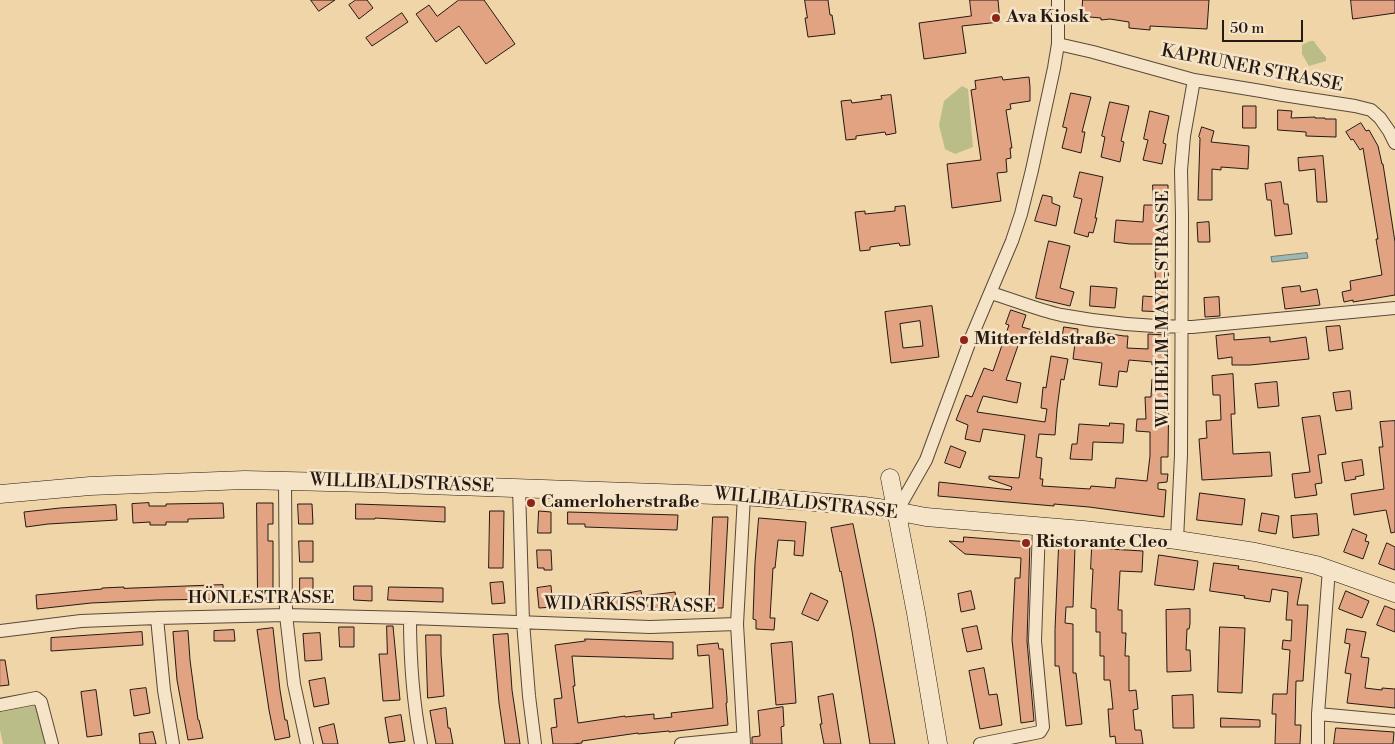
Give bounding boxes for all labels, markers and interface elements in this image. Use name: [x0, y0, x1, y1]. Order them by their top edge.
place label: Ava Kiosk: [1006, 7, 1089, 29]
scale bar: [1225, 10, 1306, 42]
marker: Ava Kiosk: [990, 12, 1002, 24]
text: 50 m: [1230, 19, 1264, 38]
street label: KAPRUNER STRASSE: [1159, 41, 1345, 97]
street label: WILHELM-MAYR-STRASSE: [1153, 190, 1175, 428]
place label: Mitterfeldstraße: [974, 329, 1116, 351]
marker: Mitterfeldstraße: [958, 334, 970, 346]
street label: WILLIBALDSTRASSE: [309, 470, 495, 498]
street label: WILLIBALDSTRASSE: [713, 484, 899, 524]
place label: Camerloherstraße: [541, 492, 699, 514]
marker: Camerloherstraße: [525, 497, 537, 509]
place label: Ristorante Cleo: [1036, 532, 1168, 554]
marker: Ristorante Cleo: [1020, 537, 1032, 549]
street label: HÖNLESTRASSE: [188, 588, 334, 610]
street label: WIDARKISSTRASSE: [544, 594, 716, 618]

